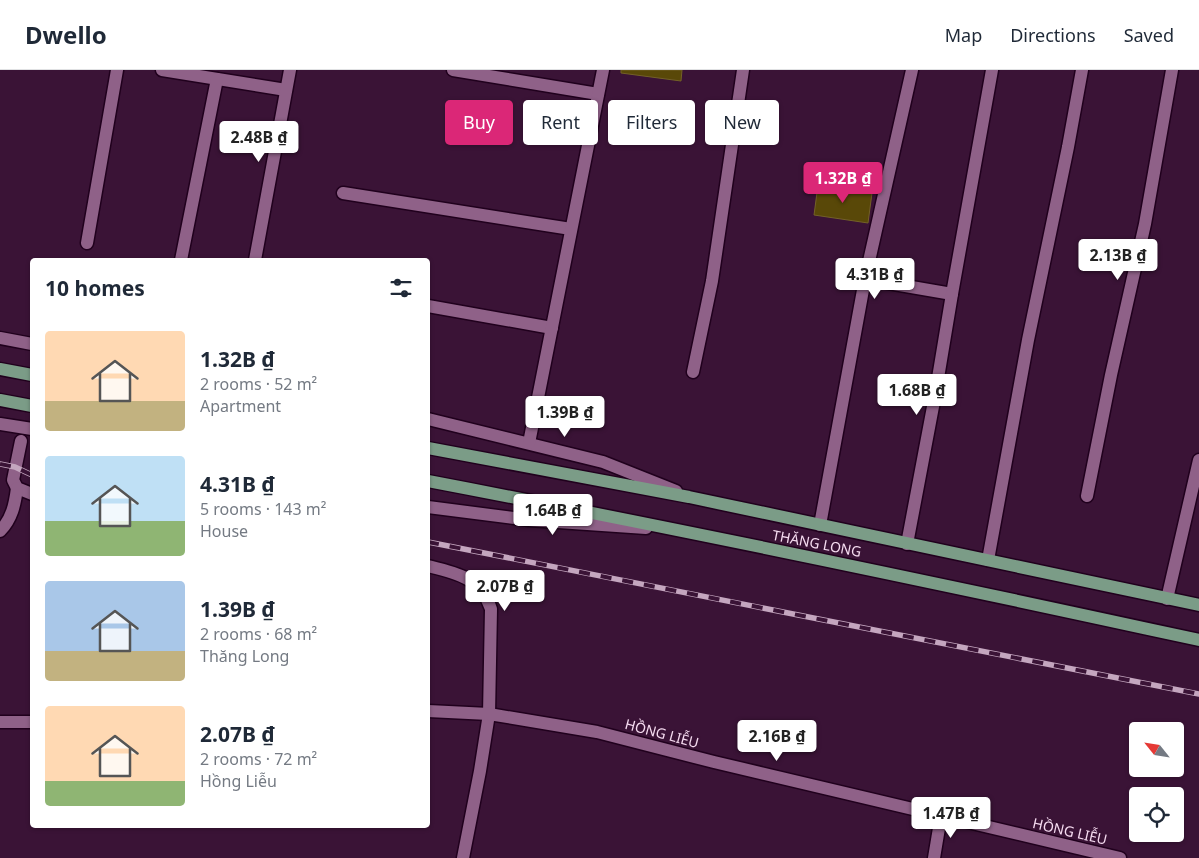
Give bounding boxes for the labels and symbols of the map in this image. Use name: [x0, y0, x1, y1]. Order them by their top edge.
pin: 2.48B ₫: [213, 121, 305, 163]
pin: 1.32B ₫: [797, 162, 889, 204]
pin: 2.13B ₫: [1072, 238, 1164, 281]
pin: 4.31B ₫: [829, 258, 921, 300]
pin: 1.68B ₫: [871, 374, 963, 416]
pin: 1.39B ₫: [519, 396, 611, 438]
pin: 1.64B ₫: [507, 494, 599, 536]
street label: THĂNG LONG: [771, 525, 863, 561]
pin: 2.07B ₫: [459, 570, 551, 612]
street label: HỒNG LIỄU: [623, 713, 701, 752]
pin: 2.16B ₫: [731, 720, 823, 762]
north arrow: [1129, 722, 1184, 778]
pin: 1.47B ₫: [905, 796, 997, 839]
street label: HỒNG LIỄU: [1031, 812, 1109, 849]

